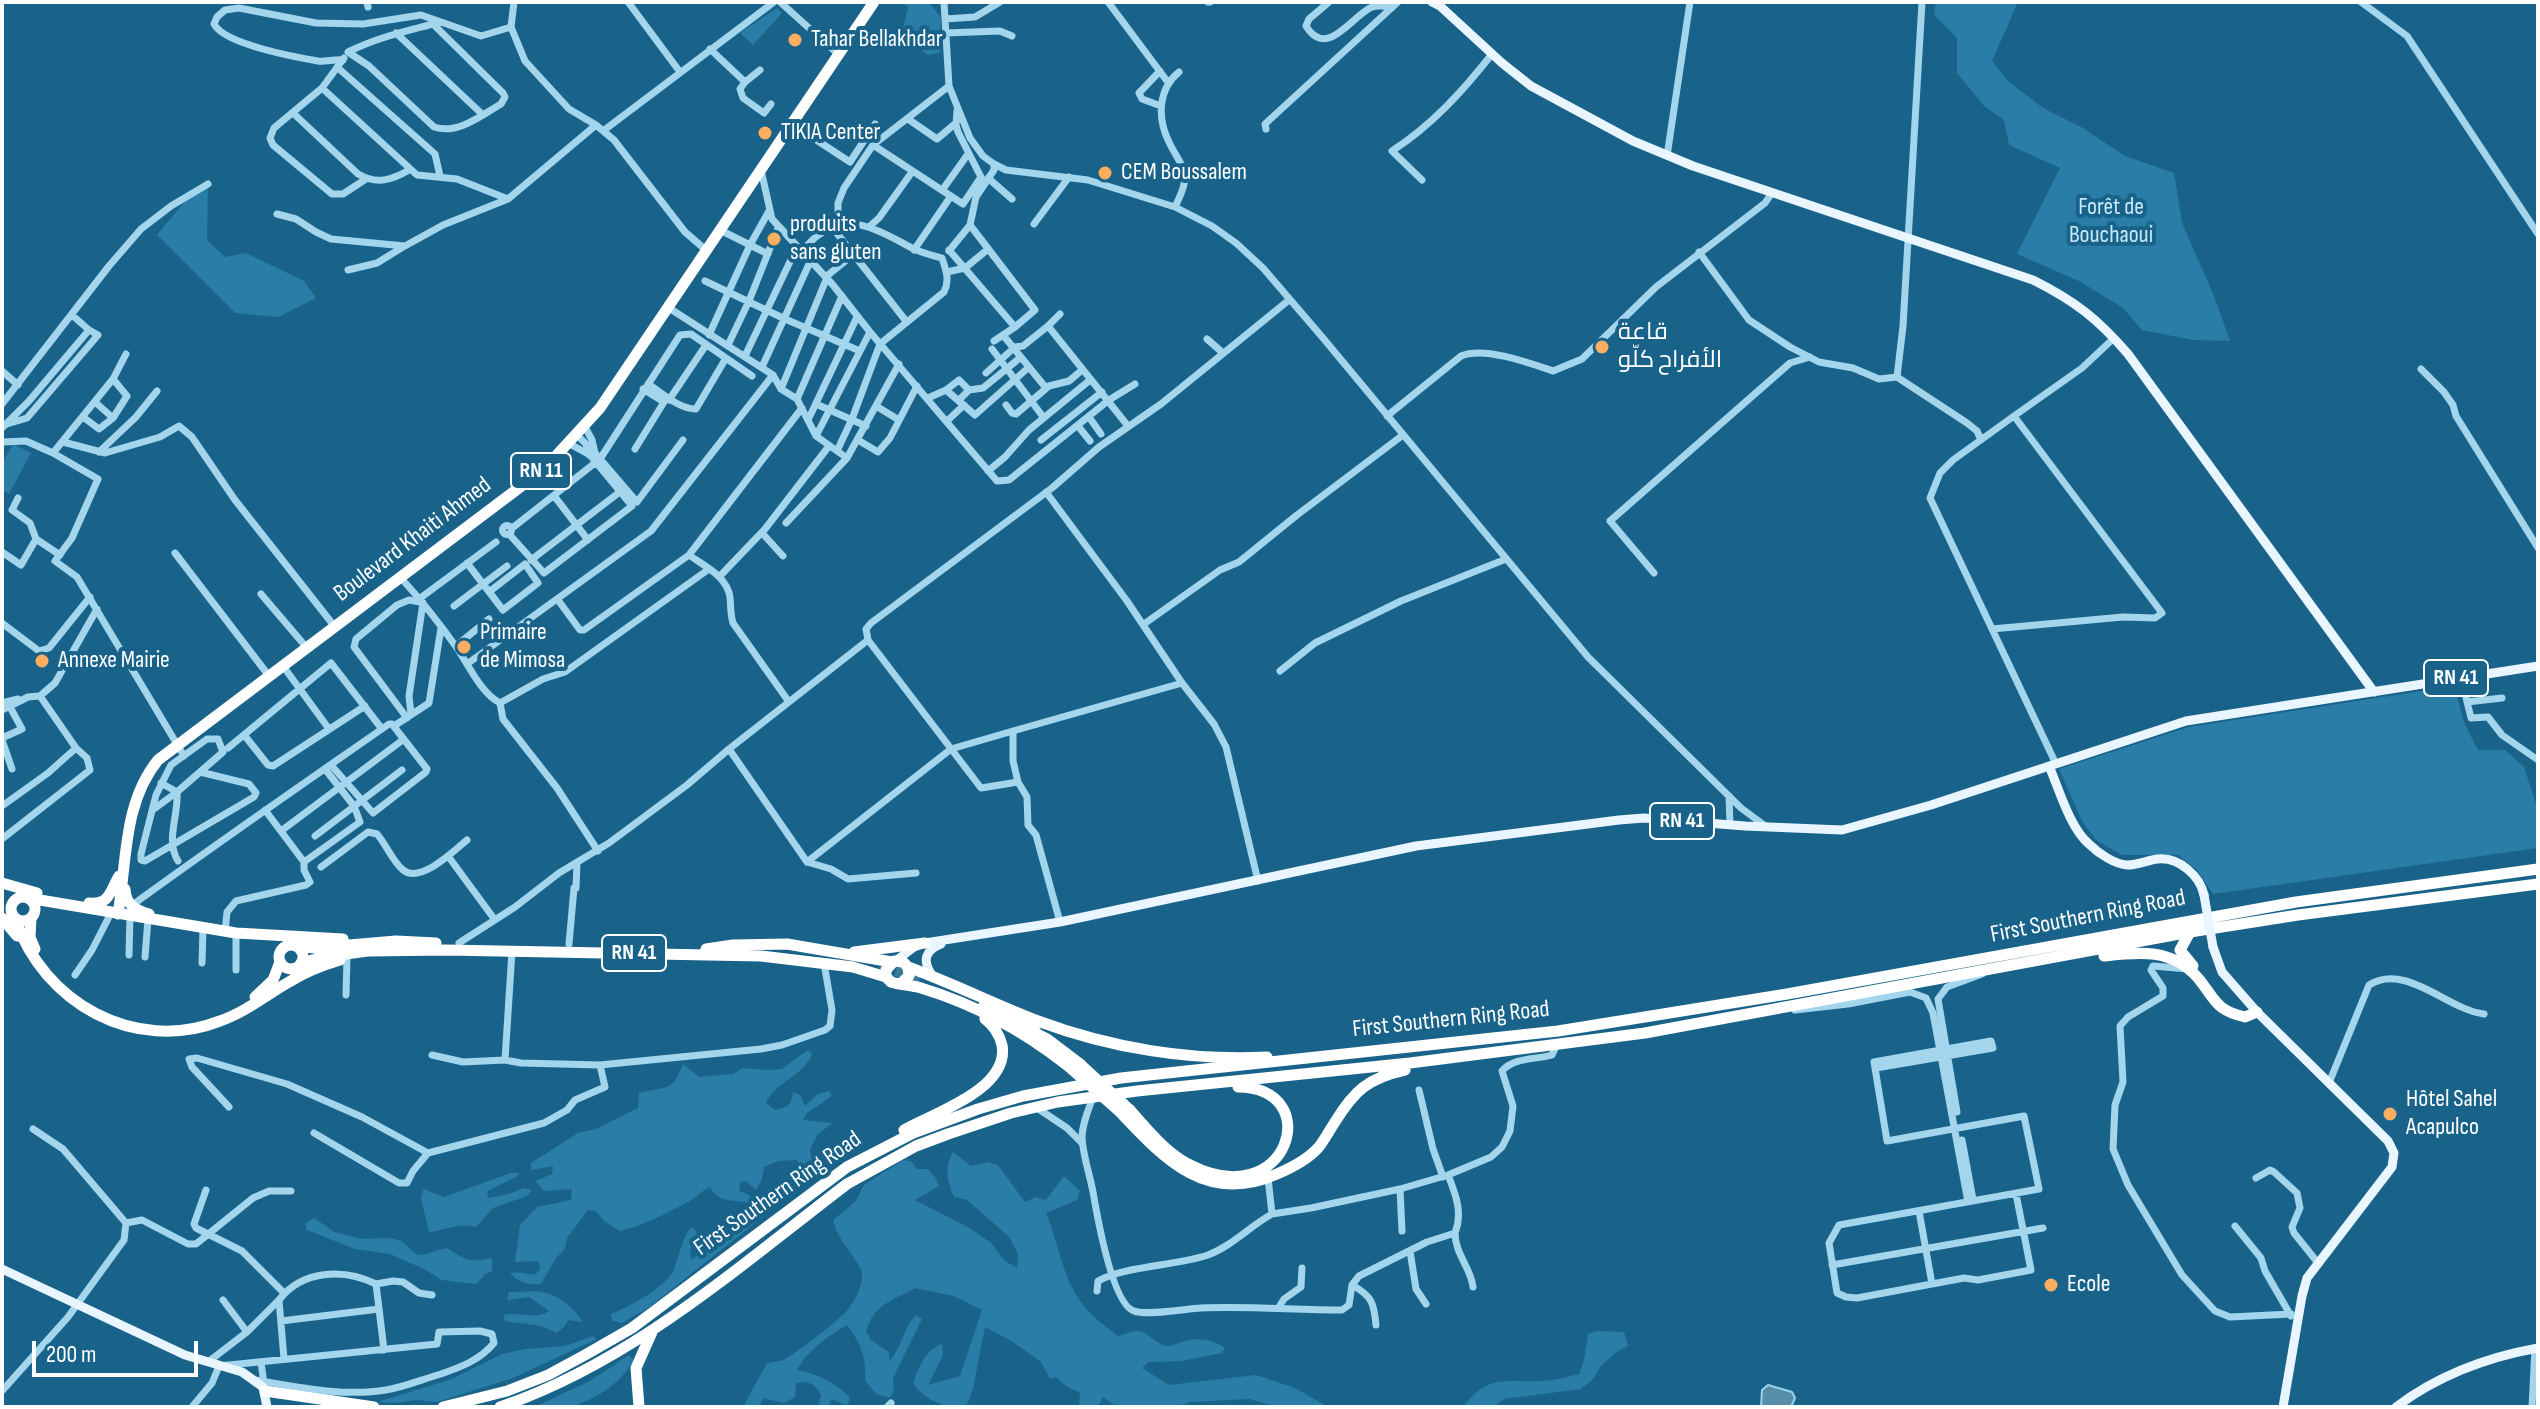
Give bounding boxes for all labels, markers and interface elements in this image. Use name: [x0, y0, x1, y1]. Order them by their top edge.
place label: Tahar Bellakhdar: [811, 26, 943, 54]
marker: Tahar Bellakhdar: [786, 31, 804, 49]
place label: TIKIA Center: [781, 119, 880, 147]
marker: TIKIA Center: [756, 124, 774, 142]
place label: CEM Boussalem: [1121, 159, 1247, 187]
marker: CEM Boussalem: [1096, 164, 1114, 182]
park label: Forêt de Bouchaoui: [2069, 194, 2153, 250]
place label: produits sans gluten: [790, 211, 882, 267]
marker: produits sans gluten: [765, 230, 783, 248]
place label: قاعة الأفراح كلّو: [1618, 319, 1722, 375]
marker: قاعة الأفراح كلّو: [1593, 338, 1611, 356]
road number: RN 11: [511, 453, 571, 489]
street label: Boulevard Khaiti Ahmed: [329, 471, 497, 609]
place label: Primaire de Mimosa: [480, 619, 565, 675]
marker: Primaire de Mimosa: [455, 638, 473, 656]
place label: Annexe Mairie: [58, 647, 170, 675]
marker: Annexe Mairie: [33, 652, 51, 670]
road number: RN 41: [2424, 660, 2488, 696]
road number: RN 41: [1650, 803, 1714, 839]
street label: First Southern Ring Road: [1988, 884, 2188, 950]
road number: RN 41: [602, 935, 666, 971]
street label: First Southern Ring Road: [1351, 995, 1551, 1045]
place label: Hôtel Sahel Acapulco: [2406, 1086, 2497, 1142]
marker: Hôtel Sahel Acapulco: [2381, 1105, 2399, 1123]
street label: First Southern Ring Road: [689, 1125, 867, 1263]
place label: Ecole: [2067, 1271, 2110, 1299]
marker: Ecole: [2042, 1276, 2060, 1294]
scale bar: [36, 1325, 202, 1375]
text: 200 m: [46, 1340, 97, 1369]

